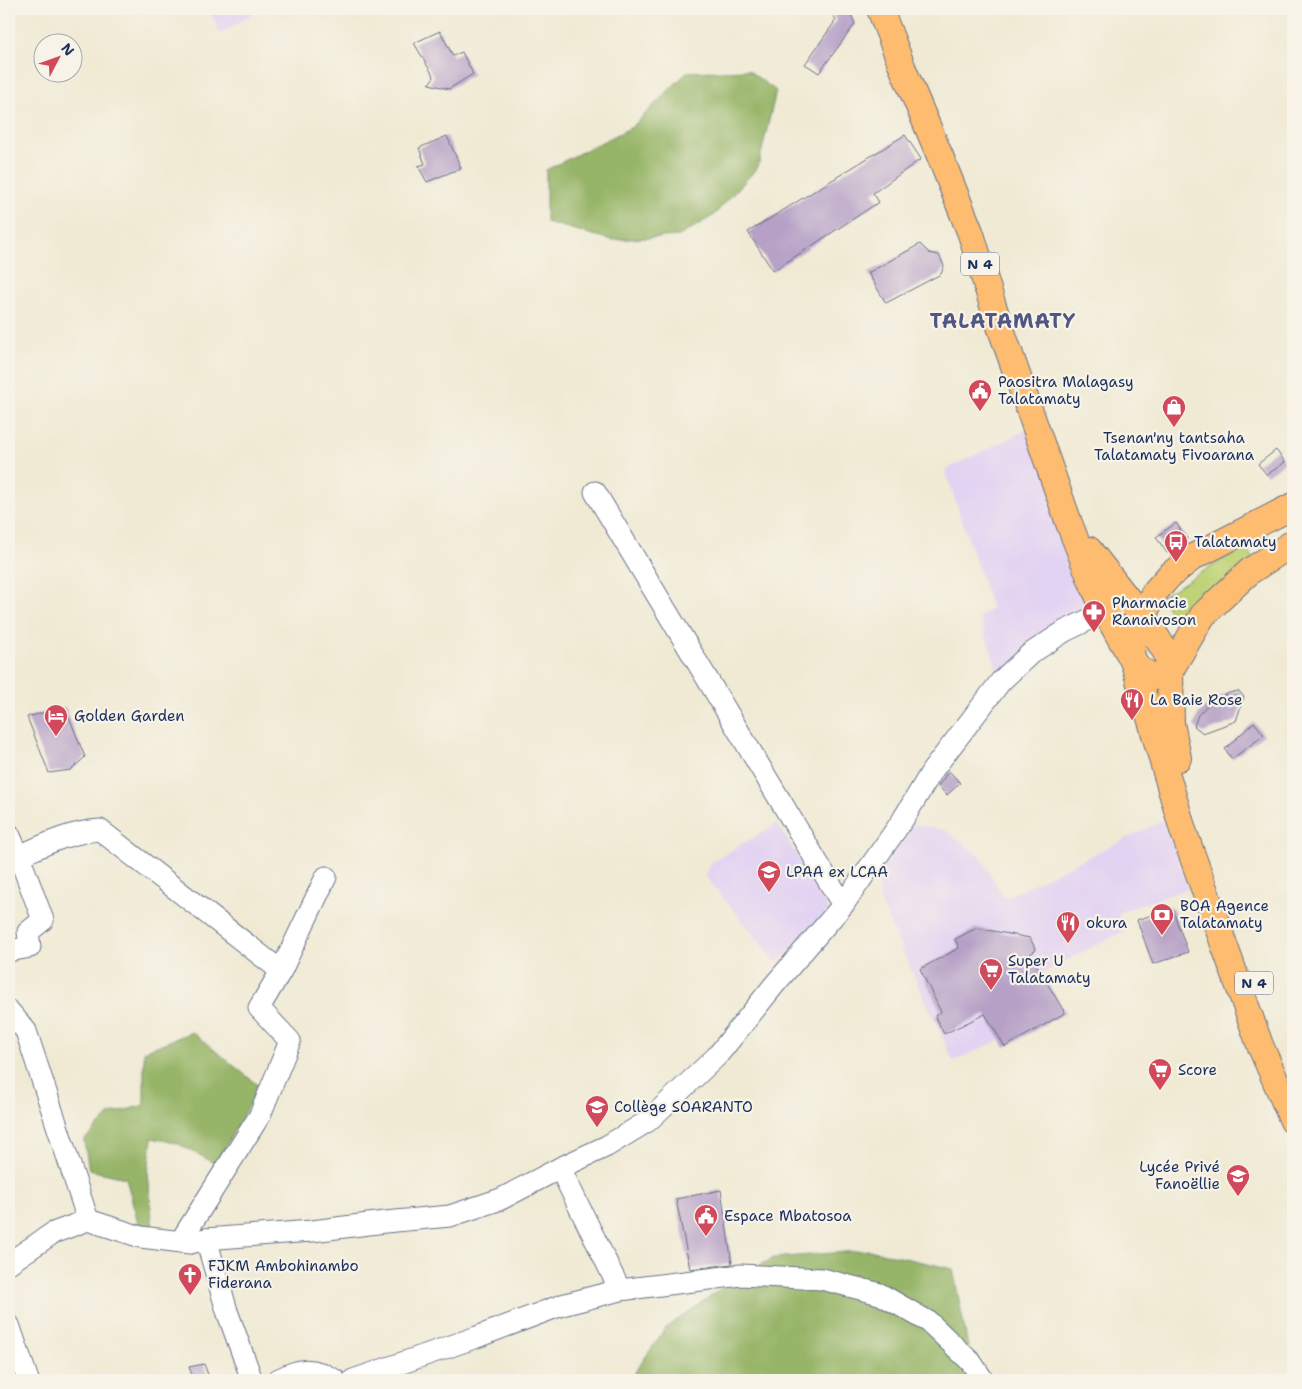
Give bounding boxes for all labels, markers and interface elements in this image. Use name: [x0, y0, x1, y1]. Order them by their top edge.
north arrow: [32, 32, 82, 82]
text: N: [57, 39, 78, 60]
road number: N 4: [961, 252, 999, 276]
district label: TALATAMATY: [930, 308, 1076, 334]
place label: Paositra Malagasy Talatamaty: [998, 372, 1134, 409]
public building icon: Paositra Malagasy Talatamaty: [967, 378, 993, 412]
shop icon: Tsenan'ny tantsaha Talatamaty Fivoarana: [1161, 394, 1187, 428]
place label: Tsenan'ny tantsaha Talatamaty Fivoarana: [1094, 428, 1255, 465]
bus stop icon: Talatamaty: [1163, 529, 1189, 563]
place label: Talatamaty: [1194, 532, 1277, 552]
place label: Pharmacie Ranaivoson: [1112, 593, 1196, 630]
pharmacy icon: Pharmacie Ranaivoson: [1081, 599, 1107, 633]
restaurant icon: La Baie Rose: [1119, 687, 1145, 721]
place label: La Baie Rose: [1150, 690, 1243, 710]
hotel icon: Golden Garden: [43, 703, 69, 737]
place label: Golden Garden: [74, 706, 185, 726]
school or university icon: LPAA ex LCAA: [756, 859, 782, 893]
place label: LPAA ex LCAA: [786, 862, 888, 882]
place label: BOA Agence Talatamaty: [1180, 896, 1269, 933]
bank icon: BOA Agence Talatamaty: [1149, 902, 1175, 936]
restaurant icon: okura: [1055, 910, 1081, 944]
place label: okura: [1086, 913, 1128, 933]
place label: Super U Talatamaty: [1008, 951, 1091, 988]
supermarket icon: Super U Talatamaty: [978, 957, 1004, 991]
road number: N 4: [1235, 971, 1273, 994]
supermarket icon: Score: [1147, 1057, 1173, 1091]
place label: Score: [1178, 1060, 1217, 1080]
school or university icon: Collège SOARANTO: [584, 1094, 610, 1128]
place label: Collège SOARANTO: [614, 1097, 753, 1117]
place label: Lycée Privé Fanoëllie: [1139, 1157, 1220, 1194]
school or university icon: Lycée Privé Fanoëllie: [1225, 1163, 1251, 1197]
public building icon: Espace Mbatosoa: [693, 1203, 719, 1237]
place label: Espace Mbatosoa: [724, 1206, 852, 1226]
place label: FJKM Ambohinambo Fiderana: [208, 1256, 359, 1293]
church icon: FJKM Ambohinambo Fiderana: [177, 1262, 203, 1296]

